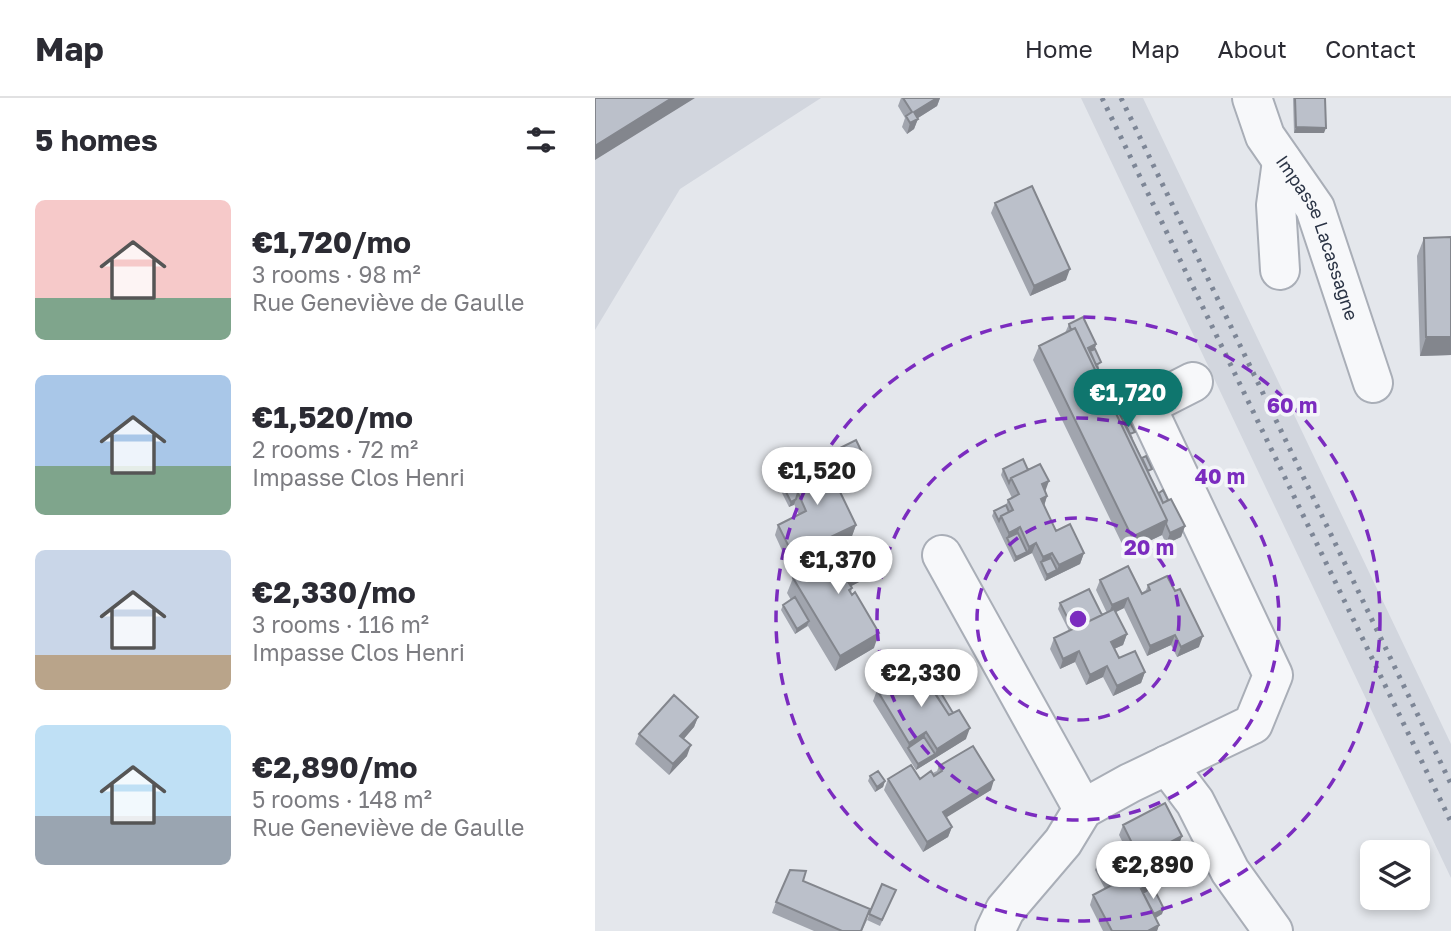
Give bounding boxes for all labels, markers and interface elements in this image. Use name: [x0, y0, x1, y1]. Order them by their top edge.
text: Map: [35, 29, 104, 68]
text: Home: [1025, 34, 1093, 63]
text: Map: [1131, 34, 1180, 63]
text: About: [1218, 34, 1287, 63]
text: Contact: [1325, 34, 1416, 63]
icon: filters: [522, 121, 560, 159]
text: 5 homes: [35, 122, 158, 158]
street label: Impasse Lacassagne: [1272, 151, 1363, 323]
text: €1,720/mo: [252, 224, 411, 260]
icon: home: [91, 228, 175, 312]
text: 3 rooms · 98 m²: [252, 260, 421, 288]
text: Rue Geneviève de Gaulle: [252, 288, 524, 316]
pin: €1,720: [1071, 370, 1185, 429]
text: €1,720: [1090, 378, 1166, 406]
text: 60 m: [1267, 392, 1317, 418]
text: €1,520/mo: [252, 399, 413, 435]
icon: home: [91, 403, 175, 487]
text: 2 rooms · 72 m²: [252, 435, 418, 463]
pin: €1,520: [760, 448, 874, 507]
text: €1,520: [778, 456, 856, 484]
text: Impasse Clos Henri: [252, 463, 465, 491]
text: 40 m: [1195, 463, 1245, 489]
text: 20 m: [1124, 534, 1174, 560]
pin: €1,370: [781, 536, 895, 596]
text: €1,370: [800, 545, 876, 573]
text: €2,330/mo: [252, 574, 416, 610]
icon: home: [91, 578, 175, 662]
centre of rings: [1066, 607, 1090, 631]
text: 3 rooms · 116 m²: [252, 610, 429, 638]
text: Impasse Clos Henri: [252, 638, 465, 666]
pin: €2,330: [864, 650, 978, 709]
text: €2,330: [881, 658, 961, 686]
text: €2,890/mo: [252, 749, 417, 785]
icon: home: [91, 753, 175, 837]
text: 5 rooms · 148 m²: [252, 785, 432, 813]
text: Rue Geneviève de Gaulle: [252, 813, 524, 841]
map controls: [1360, 840, 1430, 910]
button: layers: [1360, 840, 1430, 910]
pin: €2,890: [1096, 842, 1210, 901]
text: €2,890: [1112, 850, 1194, 878]

